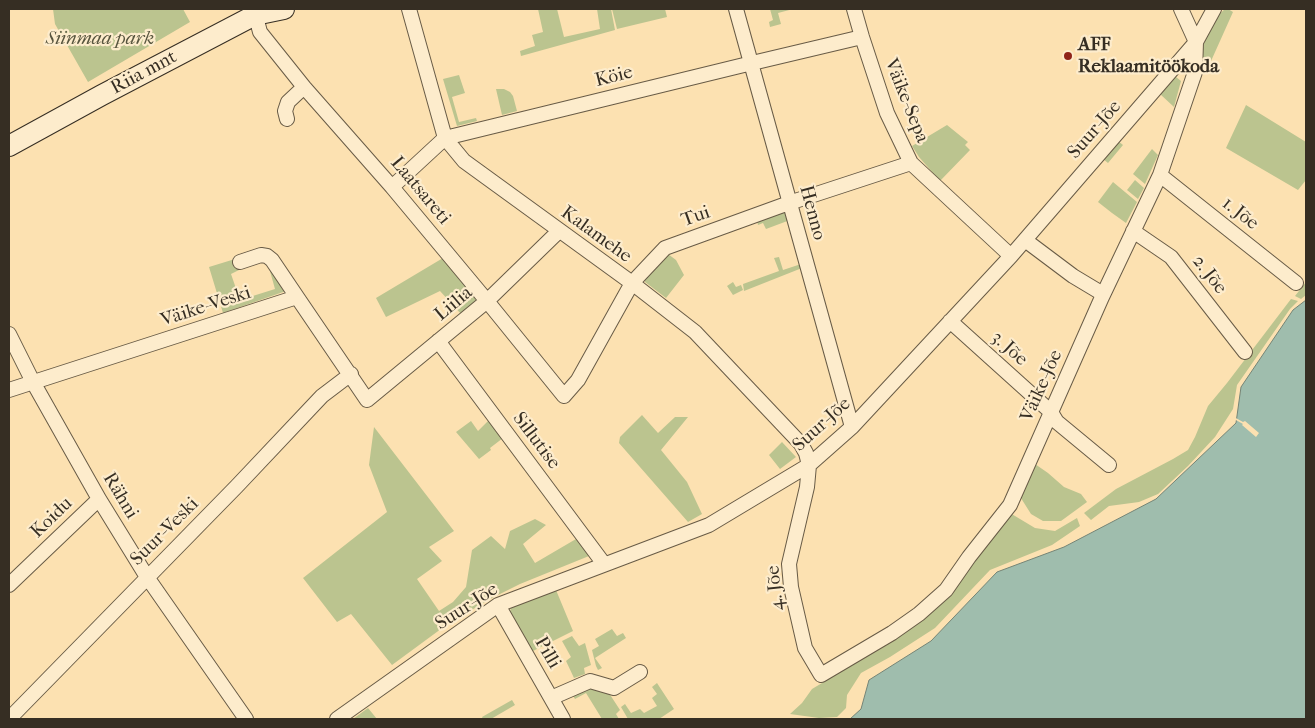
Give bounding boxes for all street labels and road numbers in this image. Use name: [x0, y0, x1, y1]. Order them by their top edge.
street label: Riia mnt: [107, 46, 181, 100]
street label: Väike-Sepa: [879, 56, 933, 146]
street label: Köie: [593, 61, 635, 93]
street label: Suur-Jõe: [1063, 96, 1127, 164]
street label: Laatsareti: [385, 152, 455, 230]
street label: Henno: [794, 183, 830, 243]
street label: 1. Jõe: [1217, 193, 1263, 235]
street label: Tui: [679, 201, 713, 233]
street label: Kalamehe: [556, 202, 636, 268]
street label: 2. Jõe: [1187, 251, 1231, 299]
street label: Väike-Veski: [158, 282, 254, 332]
street label: Liilia: [430, 282, 478, 326]
street label: 3. Jõe: [986, 327, 1032, 371]
street label: Väike-Jõe: [1016, 347, 1068, 425]
street label: Suur-Jõe: [788, 393, 856, 457]
street label: Sillutise: [507, 408, 565, 474]
street label: Rähni: [97, 469, 143, 523]
street label: Koidu: [26, 493, 78, 543]
street label: Suur-Veski: [126, 493, 204, 571]
street label: 4. Jõe: [762, 564, 790, 612]
street label: Suur-Jõe: [431, 578, 503, 636]
street label: Pilli: [529, 633, 565, 673]

